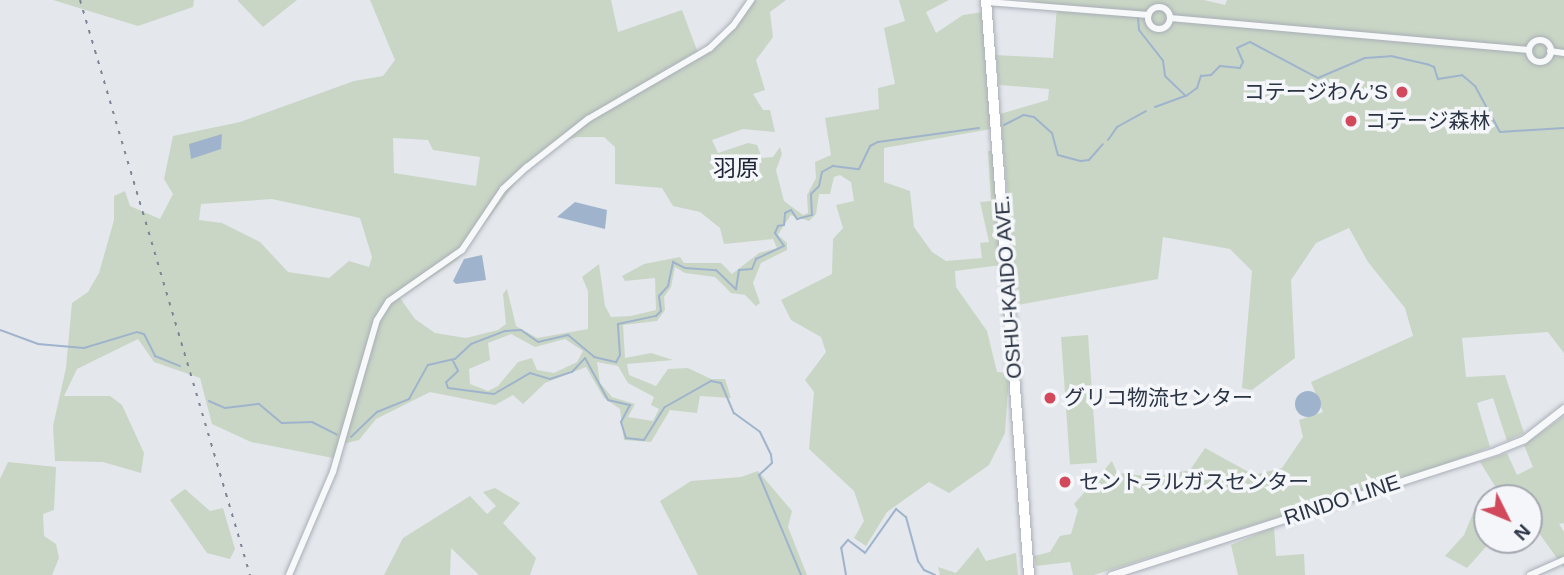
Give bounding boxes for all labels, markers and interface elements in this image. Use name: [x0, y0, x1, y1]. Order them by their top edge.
place label: コテージわん’S: [1243, 79, 1388, 105]
marker: コテージわん’S: [1394, 84, 1410, 100]
place label: コテージ森林: [1365, 108, 1491, 134]
marker: コテージ森林: [1343, 113, 1359, 129]
district label: 羽原: [713, 154, 759, 182]
street label: OSHU-KAIDO AVE.: [989, 194, 1027, 380]
place label: グリコ物流センター: [1064, 385, 1253, 411]
marker: グリコ物流センター: [1042, 390, 1058, 406]
place label: セントラルガスセンター: [1079, 469, 1310, 495]
street label: RINDO LINE: [1281, 469, 1403, 531]
marker: セントラルガスセンター: [1057, 474, 1073, 490]
north arrow: [1473, 484, 1543, 554]
text: N: [1510, 520, 1535, 544]

